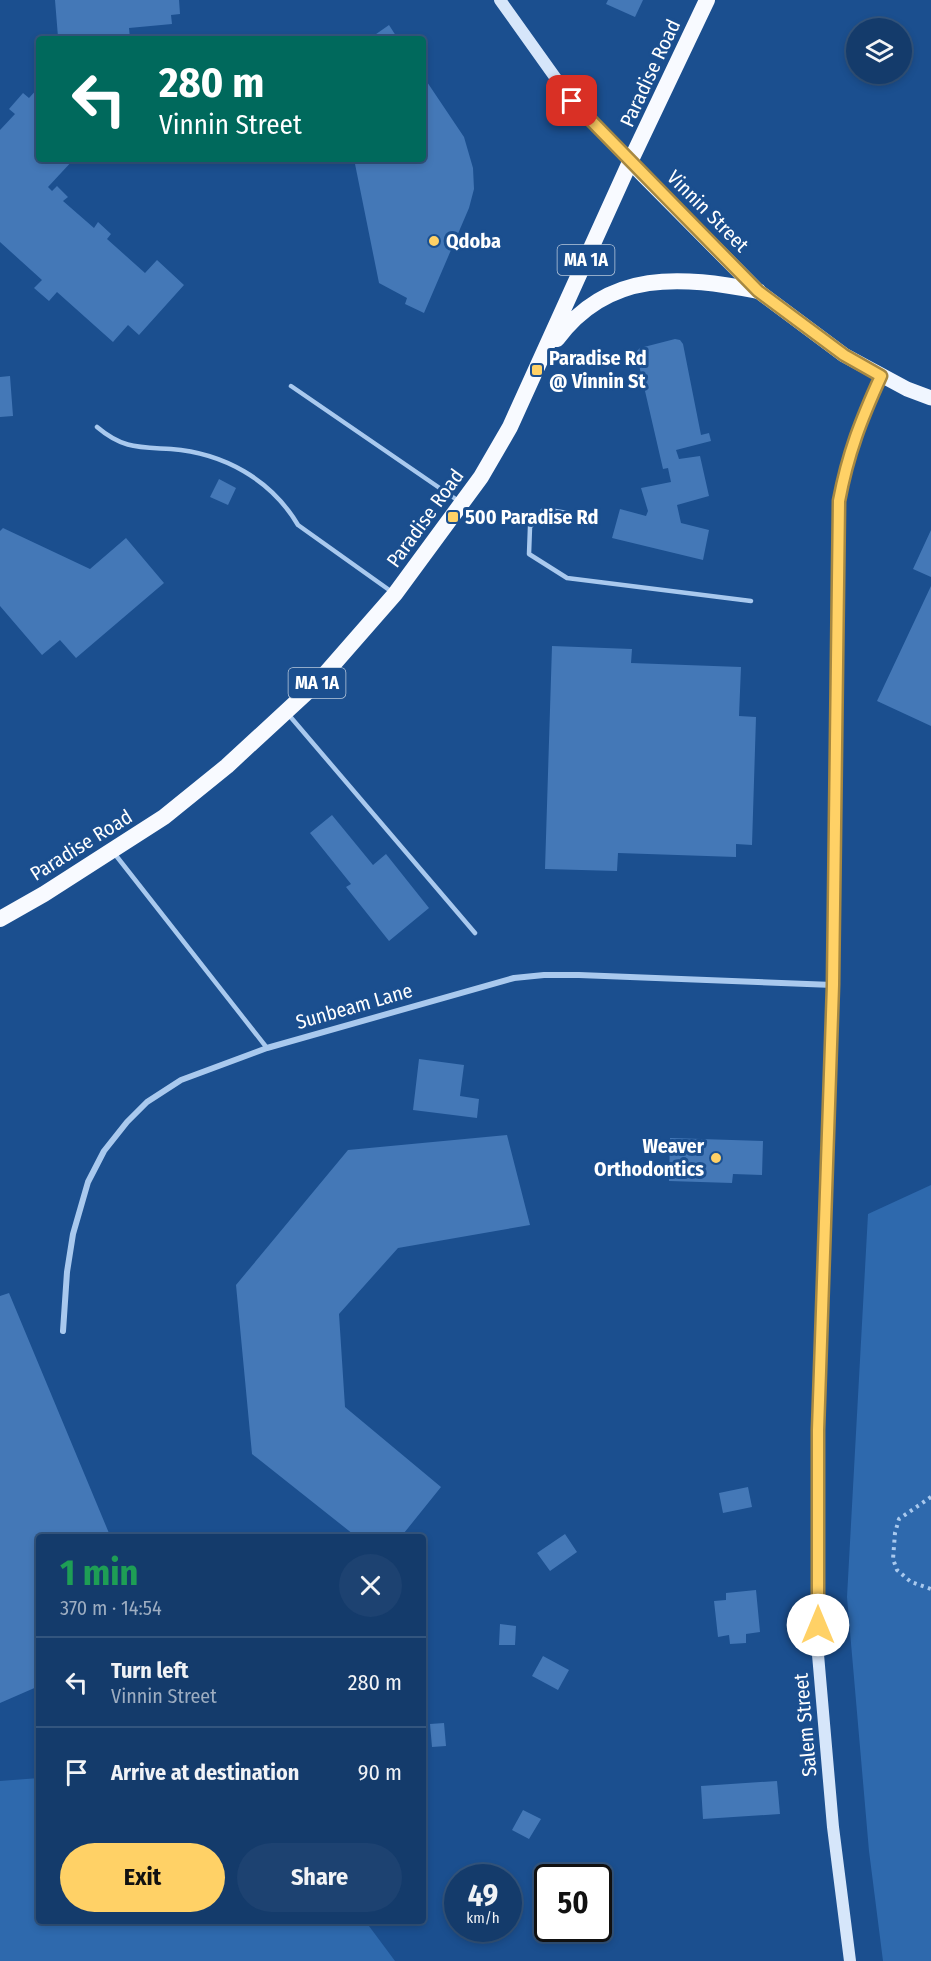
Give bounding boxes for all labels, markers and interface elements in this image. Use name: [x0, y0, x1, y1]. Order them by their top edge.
street label: Paradise Road: [615, 15, 685, 131]
map controls: [846, 18, 912, 84]
button: layers: [846, 18, 912, 84]
text: 280 m: [159, 58, 264, 108]
icon: left: [60, 60, 138, 138]
pin: [546, 75, 597, 126]
icon: arrive: [555, 84, 588, 117]
text: Vinnin Street: [159, 109, 302, 141]
street label: Vinnin Street: [662, 165, 754, 257]
place label: Qdoba: [446, 229, 501, 253]
marker: Qdoba: [427, 234, 441, 248]
road number: MA 1A: [558, 245, 614, 275]
place label: Paradise Rd @ Vinnin St: [549, 346, 647, 393]
marker: Paradise Rd @ Vinnin St: [530, 363, 544, 377]
street label: Paradise Road: [381, 464, 469, 572]
place label: 500 Paradise Rd: [465, 505, 598, 529]
marker: 500 Paradise Rd: [446, 510, 460, 524]
road number: MA 1A: [288, 668, 346, 698]
street label: Paradise Road: [26, 804, 136, 886]
street label: Sunbeam Lane: [293, 978, 415, 1034]
place label: Weaver Orthodontics: [594, 1134, 705, 1181]
marker: Weaver Orthodontics: [709, 1151, 723, 1165]
text: 1 min: [60, 1551, 138, 1595]
button: close: [339, 1554, 402, 1617]
position arrow: [786, 1593, 850, 1657]
text: 370 m · 14:54: [60, 1596, 162, 1620]
text: Turn left: [111, 1657, 189, 1684]
icon: left: [60, 1666, 93, 1699]
text: 280 m: [348, 1669, 402, 1696]
street label: Salem Street: [788, 1672, 821, 1778]
text: Vinnin Street: [111, 1684, 217, 1708]
icon: arrive: [60, 1756, 93, 1789]
text: Arrive at destination: [111, 1759, 299, 1786]
text: 90 m: [358, 1759, 402, 1786]
button: Exit: [60, 1843, 225, 1912]
button: Share: [237, 1843, 402, 1912]
speed limit sign: 50: [534, 1864, 612, 1942]
text: 49: [468, 1878, 498, 1914]
text: km/h: [466, 1909, 500, 1927]

